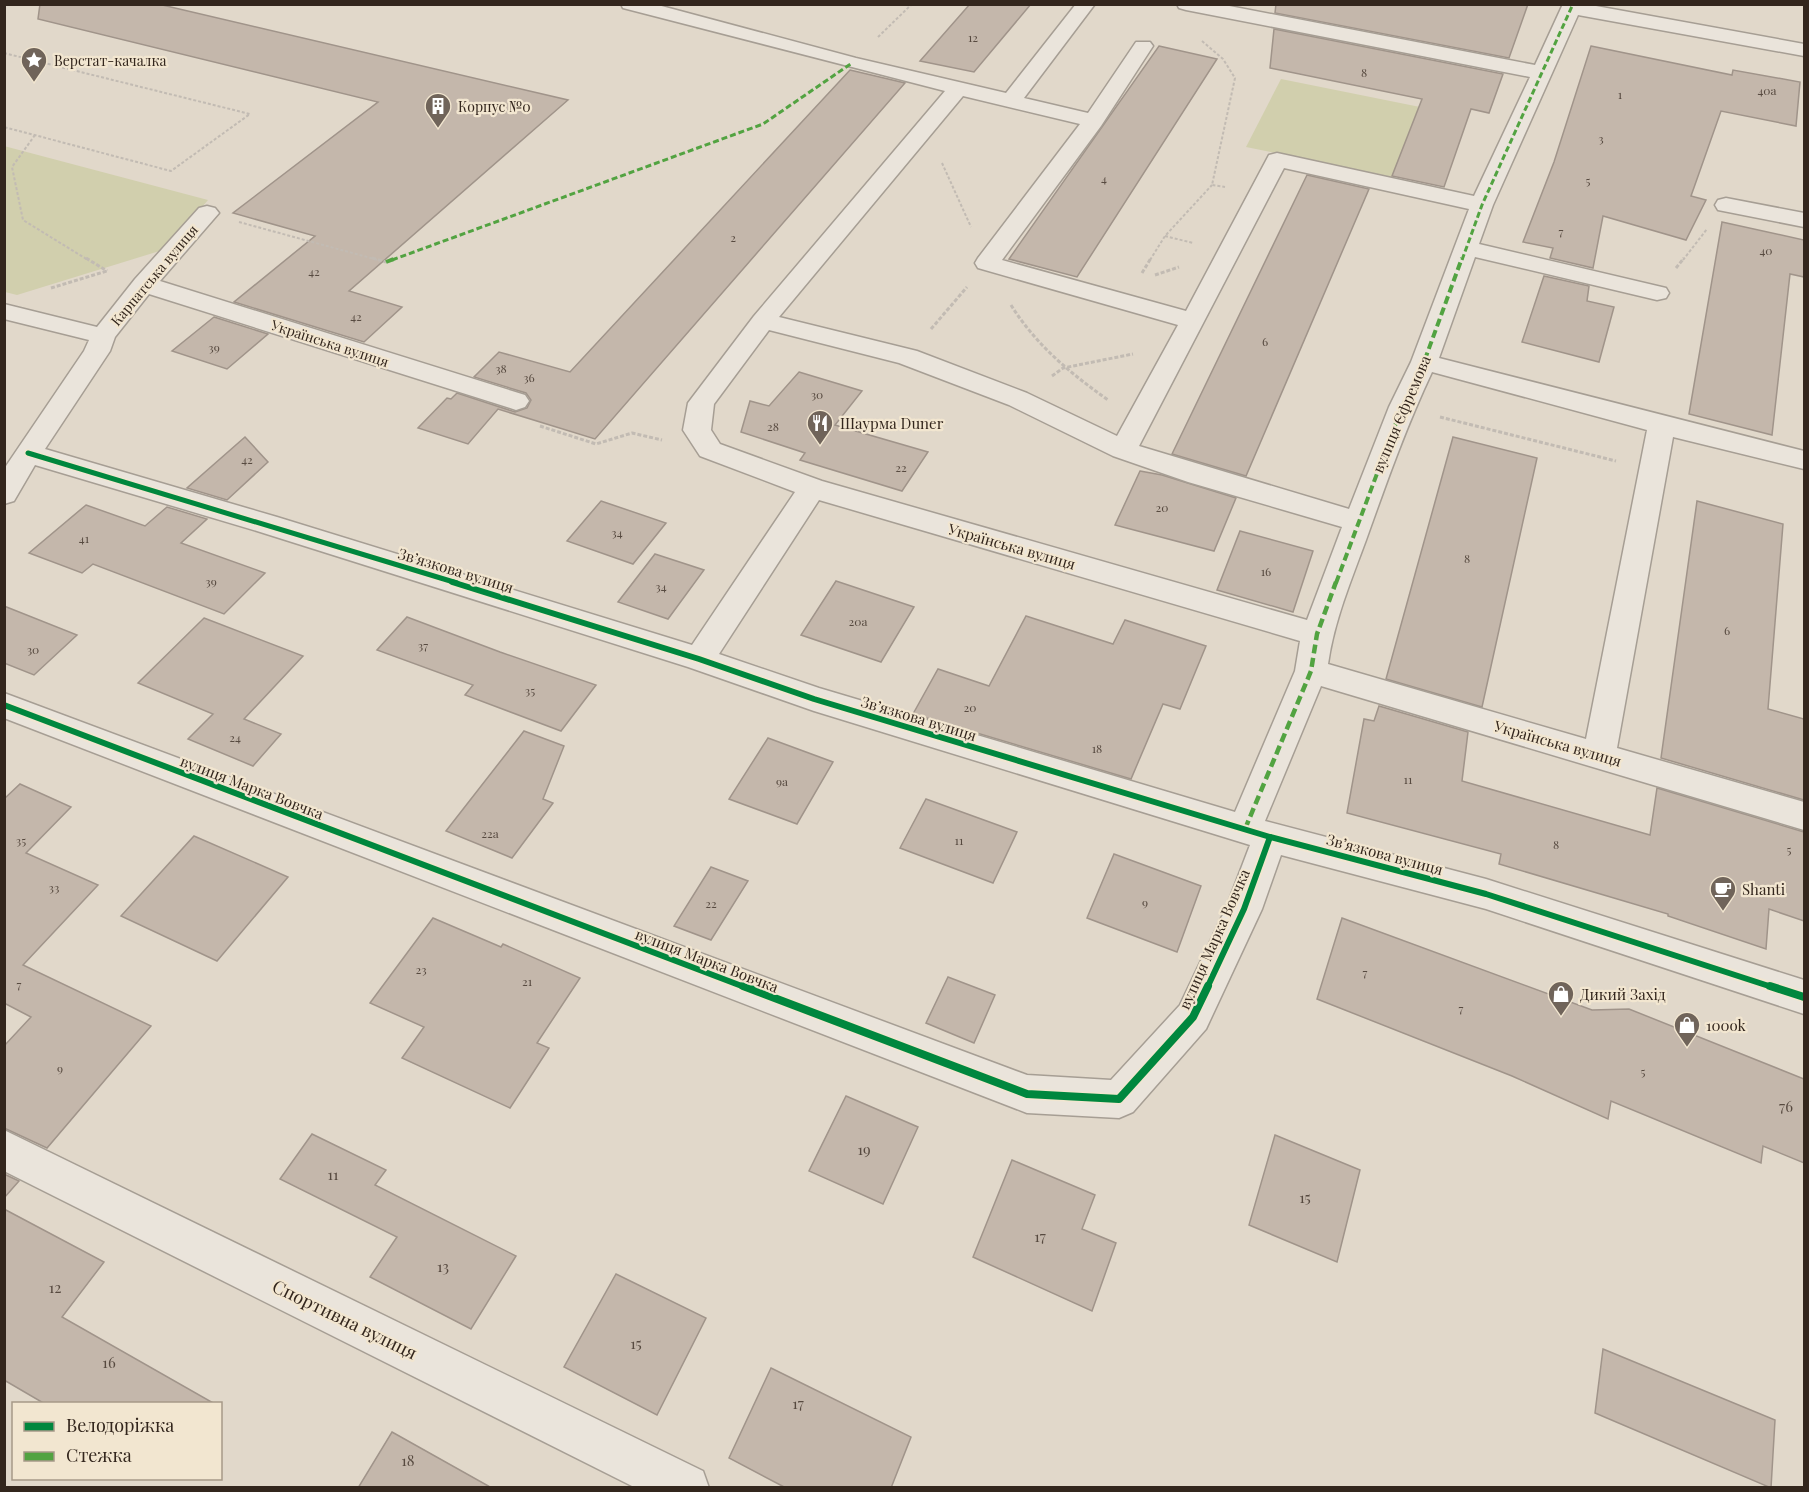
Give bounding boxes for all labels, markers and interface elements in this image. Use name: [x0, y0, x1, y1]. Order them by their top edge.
house number: 12: [968, 29, 978, 45]
place icon: Верстат-качалка: [19, 45, 49, 83]
place label: Верстат-качалка: [54, 51, 167, 70]
house number: 8: [1361, 64, 1367, 80]
house number: 40а: [1757, 82, 1777, 98]
house number: 1: [1618, 86, 1623, 102]
building icon: Корпус №0: [423, 91, 453, 129]
place label: Корпус №0: [458, 97, 531, 116]
house number: 3: [1598, 130, 1604, 146]
house number: 4: [1101, 170, 1107, 186]
house number: 5: [1586, 172, 1591, 188]
street label: Карпатська вулиця: [106, 220, 202, 329]
house number: 7: [1559, 223, 1564, 239]
house number: 2: [730, 229, 736, 245]
house number: 40: [1759, 242, 1773, 258]
house number: 42: [308, 263, 320, 279]
house number: 42: [350, 308, 362, 324]
street label: Українська вулиця: [268, 315, 392, 371]
house number: 6: [1262, 333, 1268, 349]
house number: 39: [208, 339, 220, 355]
street label: вулиця Єфремова: [1367, 352, 1435, 476]
house number: 38: [495, 360, 507, 376]
house number: 36: [523, 369, 535, 385]
house number: 30: [811, 386, 823, 402]
restaurant icon: Шаурма Duner: [805, 408, 835, 446]
place label: Шаурма Duner: [840, 413, 944, 433]
house number: 28: [767, 418, 779, 434]
house number: 42: [241, 451, 253, 467]
house number: 22: [895, 459, 907, 475]
house number: 20: [1156, 499, 1168, 515]
street label: Українська вулиця: [945, 518, 1078, 574]
house number: 34: [611, 524, 623, 540]
house number: 41: [79, 530, 90, 546]
street label: Звʼязкова вулиця: [396, 543, 516, 597]
house number: 8: [1464, 550, 1470, 566]
house number: 16: [1261, 563, 1271, 579]
house number: 39: [205, 573, 217, 589]
house number: 34: [655, 578, 667, 594]
house number: 20а: [849, 613, 867, 629]
house number: 6: [1724, 622, 1730, 638]
house number: 37: [418, 637, 428, 653]
house number: 30: [27, 641, 39, 657]
house number: 35: [525, 682, 535, 698]
street label: Звʼязкова вулиця: [859, 691, 979, 745]
house number: 20: [964, 699, 976, 715]
street label: Українська вулиця: [1491, 715, 1624, 771]
house number: 24: [229, 729, 241, 745]
house number: 18: [1092, 740, 1102, 756]
street label: вулиця Марка Вовчка: [178, 750, 327, 824]
house number: 11: [1404, 771, 1413, 787]
house number: 9а: [776, 773, 788, 789]
house number: 22а: [481, 825, 499, 841]
street label: Звʼязкова вулиця: [1325, 829, 1445, 879]
house number: 35: [16, 832, 26, 848]
house number: 11: [955, 832, 964, 848]
house number: 8: [1553, 836, 1559, 852]
house number: 5: [1787, 841, 1792, 857]
street label: вулиця Марка Вовчка: [1174, 865, 1254, 1012]
cafe icon: Shanti: [1708, 874, 1738, 912]
house number: 33: [49, 879, 59, 895]
place label: Shanti: [1742, 879, 1786, 899]
house number: 9: [1142, 894, 1148, 910]
house number: 22: [705, 895, 717, 911]
street label: вулиця Марка Вовчка: [633, 923, 782, 997]
house number: 23: [415, 961, 427, 977]
house number: 7: [1363, 964, 1368, 980]
house number: 21: [522, 973, 533, 989]
house number: 7: [17, 976, 22, 992]
shop icon: Дикий Захід: [1546, 979, 1576, 1017]
place label: Дикий Захід: [1580, 984, 1666, 1004]
house number: 7: [1459, 1000, 1464, 1016]
shop icon: 100ok: [1672, 1010, 1702, 1048]
place label: 100ok: [1706, 1015, 1747, 1035]
house number: 9: [57, 1060, 63, 1076]
house number: 5: [1641, 1063, 1646, 1079]
house number: 76: [1779, 1096, 1793, 1116]
house number: 19: [857, 1139, 871, 1159]
house number: 11: [327, 1164, 339, 1184]
house number: 15: [1299, 1187, 1311, 1207]
house number: 17: [1034, 1226, 1046, 1246]
house number: 13: [437, 1256, 449, 1276]
street label: Спортивна вулиця: [269, 1274, 422, 1365]
house number: 12: [49, 1277, 61, 1297]
house number: 15: [630, 1333, 642, 1353]
house number: 16: [102, 1352, 116, 1372]
house number: 17: [792, 1393, 804, 1413]
legend: [12, 1402, 222, 1480]
text: Велодоріжка: [66, 1413, 174, 1437]
text: Стежка: [66, 1443, 132, 1467]
house number: 18: [401, 1450, 415, 1470]

